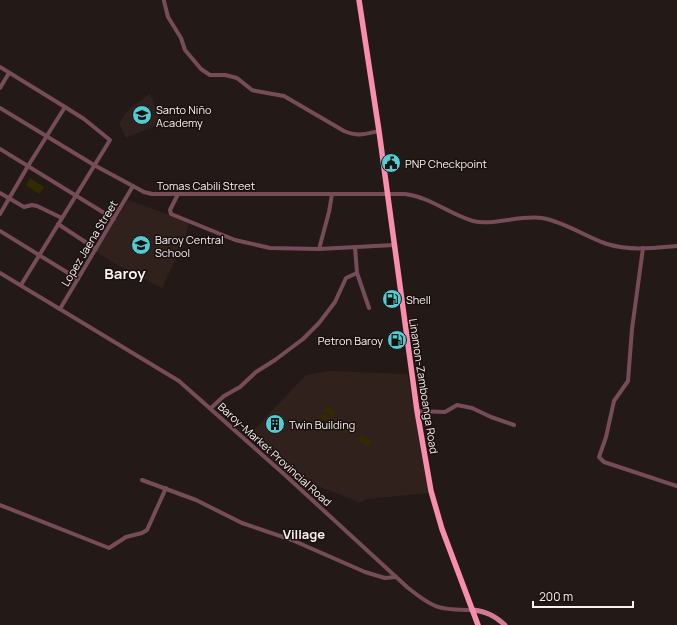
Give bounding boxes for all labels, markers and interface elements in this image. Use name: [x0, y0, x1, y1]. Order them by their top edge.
place label: Santo Niño Academy: [156, 102, 212, 130]
school or university icon: Santo Niño Academy: [131, 104, 153, 126]
public building icon: PNP Checkpoint: [380, 152, 402, 174]
place label: PNP Checkpoint: [405, 156, 487, 171]
street label: Tomas Cabili Street: [157, 178, 255, 193]
street label: Lopez Jaena Street: [57, 197, 121, 289]
place label: Baroy Central School: [155, 232, 224, 260]
school or university icon: Baroy Central School: [130, 234, 152, 256]
district label: Baroy: [104, 263, 146, 284]
fuel station icon: Shell: [381, 288, 403, 310]
place label: Shell: [406, 292, 431, 307]
street label: Linamon-Zamboanga Road: [406, 317, 442, 455]
fuel station icon: Petron Baroy: [386, 329, 408, 351]
place label: Petron Baroy: [318, 333, 383, 348]
street label: Baroy-Market Provincial Road: [215, 399, 335, 509]
building icon: Twin Building: [264, 413, 286, 435]
place label: Twin Building: [289, 417, 355, 432]
district label: Village: [283, 525, 325, 543]
scale bar: [533, 583, 633, 609]
text: 200 m: [539, 588, 573, 605]

